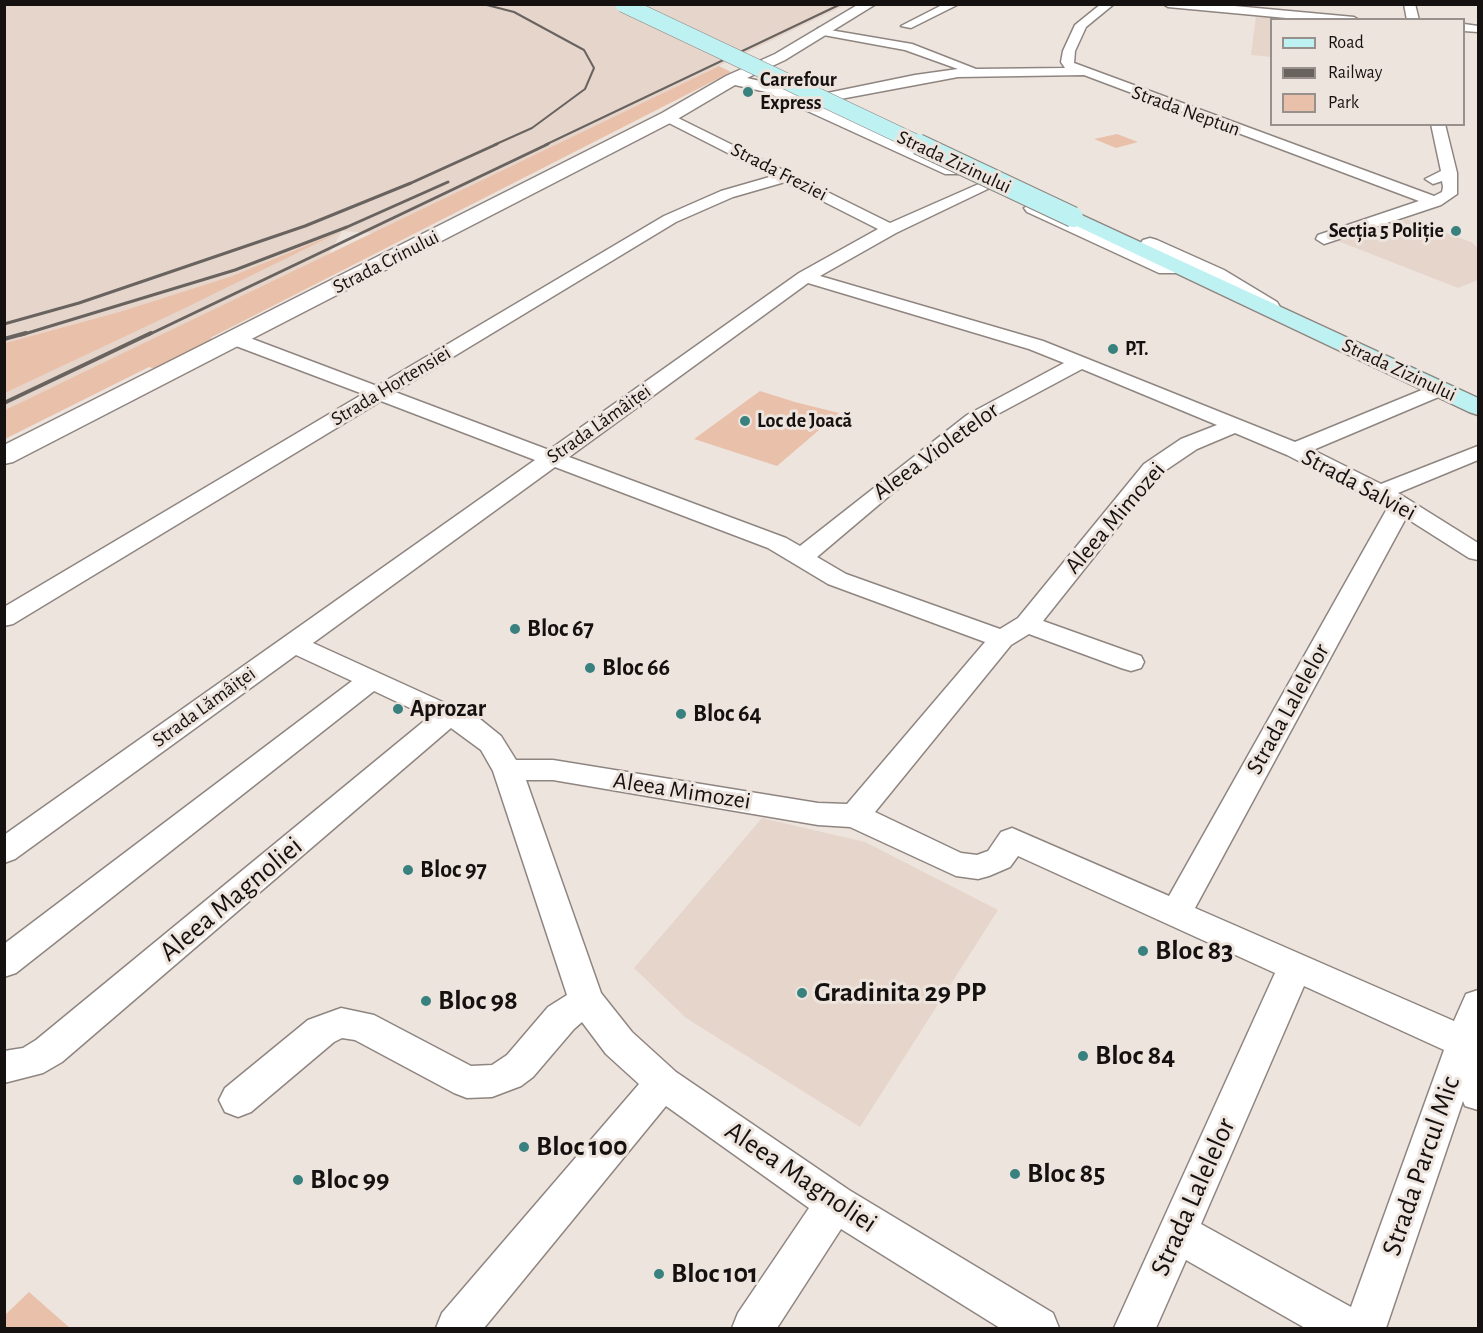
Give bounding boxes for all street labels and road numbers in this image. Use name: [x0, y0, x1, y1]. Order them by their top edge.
street label: Strada Neptun: [1129, 80, 1243, 142]
street label: Strada Zizinului: [893, 125, 1015, 199]
street label: Strada Freziei: [727, 137, 831, 207]
street label: Strada Crinului: [329, 225, 443, 299]
street label: Strada Zizinului: [1338, 333, 1460, 407]
street label: Strada Hortensiei: [327, 341, 455, 431]
street label: Strada Lămâiței: [542, 379, 656, 469]
street label: Aleea Violetelor: [867, 396, 1005, 506]
street label: Strada Salviei: [1297, 443, 1421, 527]
street label: Aleea Mimozei: [1059, 456, 1171, 580]
street label: Strada Lalelelor: [1240, 638, 1336, 780]
street label: Strada Lămâiței: [148, 661, 260, 753]
street label: Aleea Mimozei: [611, 766, 753, 816]
street label: Aleea Magnoliei: [153, 829, 309, 969]
street label: Strada Parcul Mic: [1375, 1072, 1467, 1260]
street label: Strada Lalelelor: [1143, 1113, 1243, 1281]
street label: Aleea Magnoliei: [718, 1114, 884, 1240]

